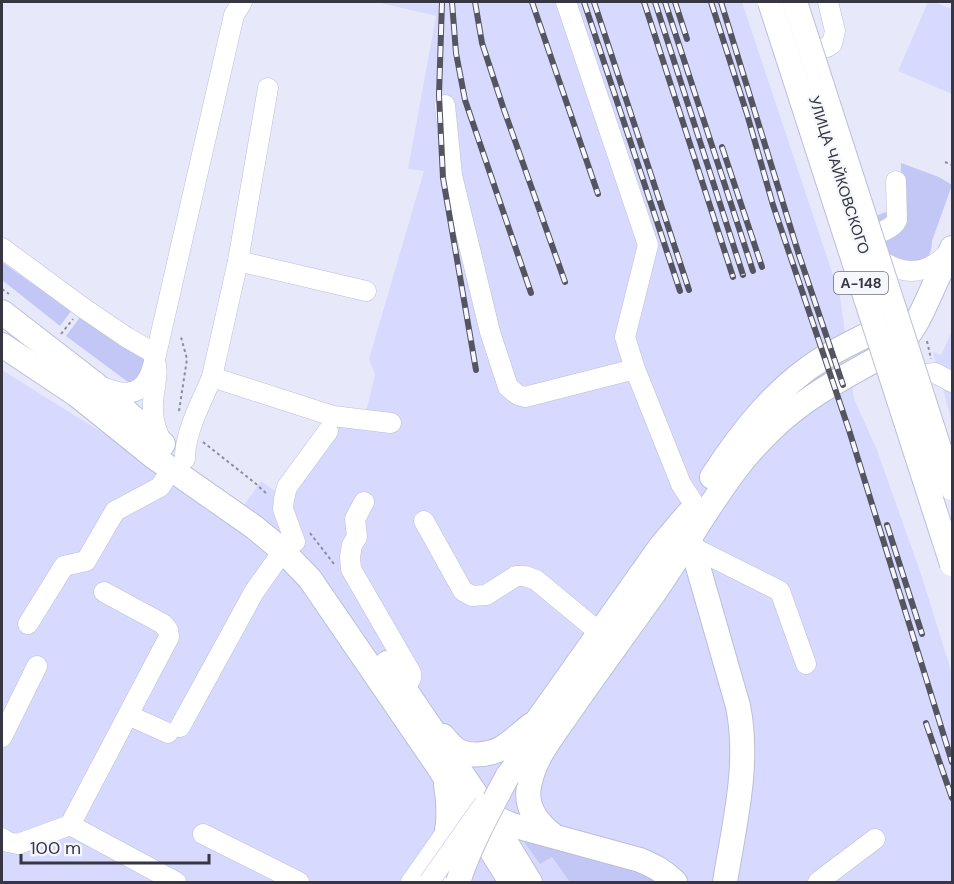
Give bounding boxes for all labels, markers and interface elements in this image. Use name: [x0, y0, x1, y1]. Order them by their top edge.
street label: УЛИЦА ЧАЙКОВСКОГО: [804, 93, 874, 257]
road number: А-148: [834, 272, 888, 294]
scale bar: [21, 827, 208, 865]
text: 100 m: [30, 836, 81, 860]

